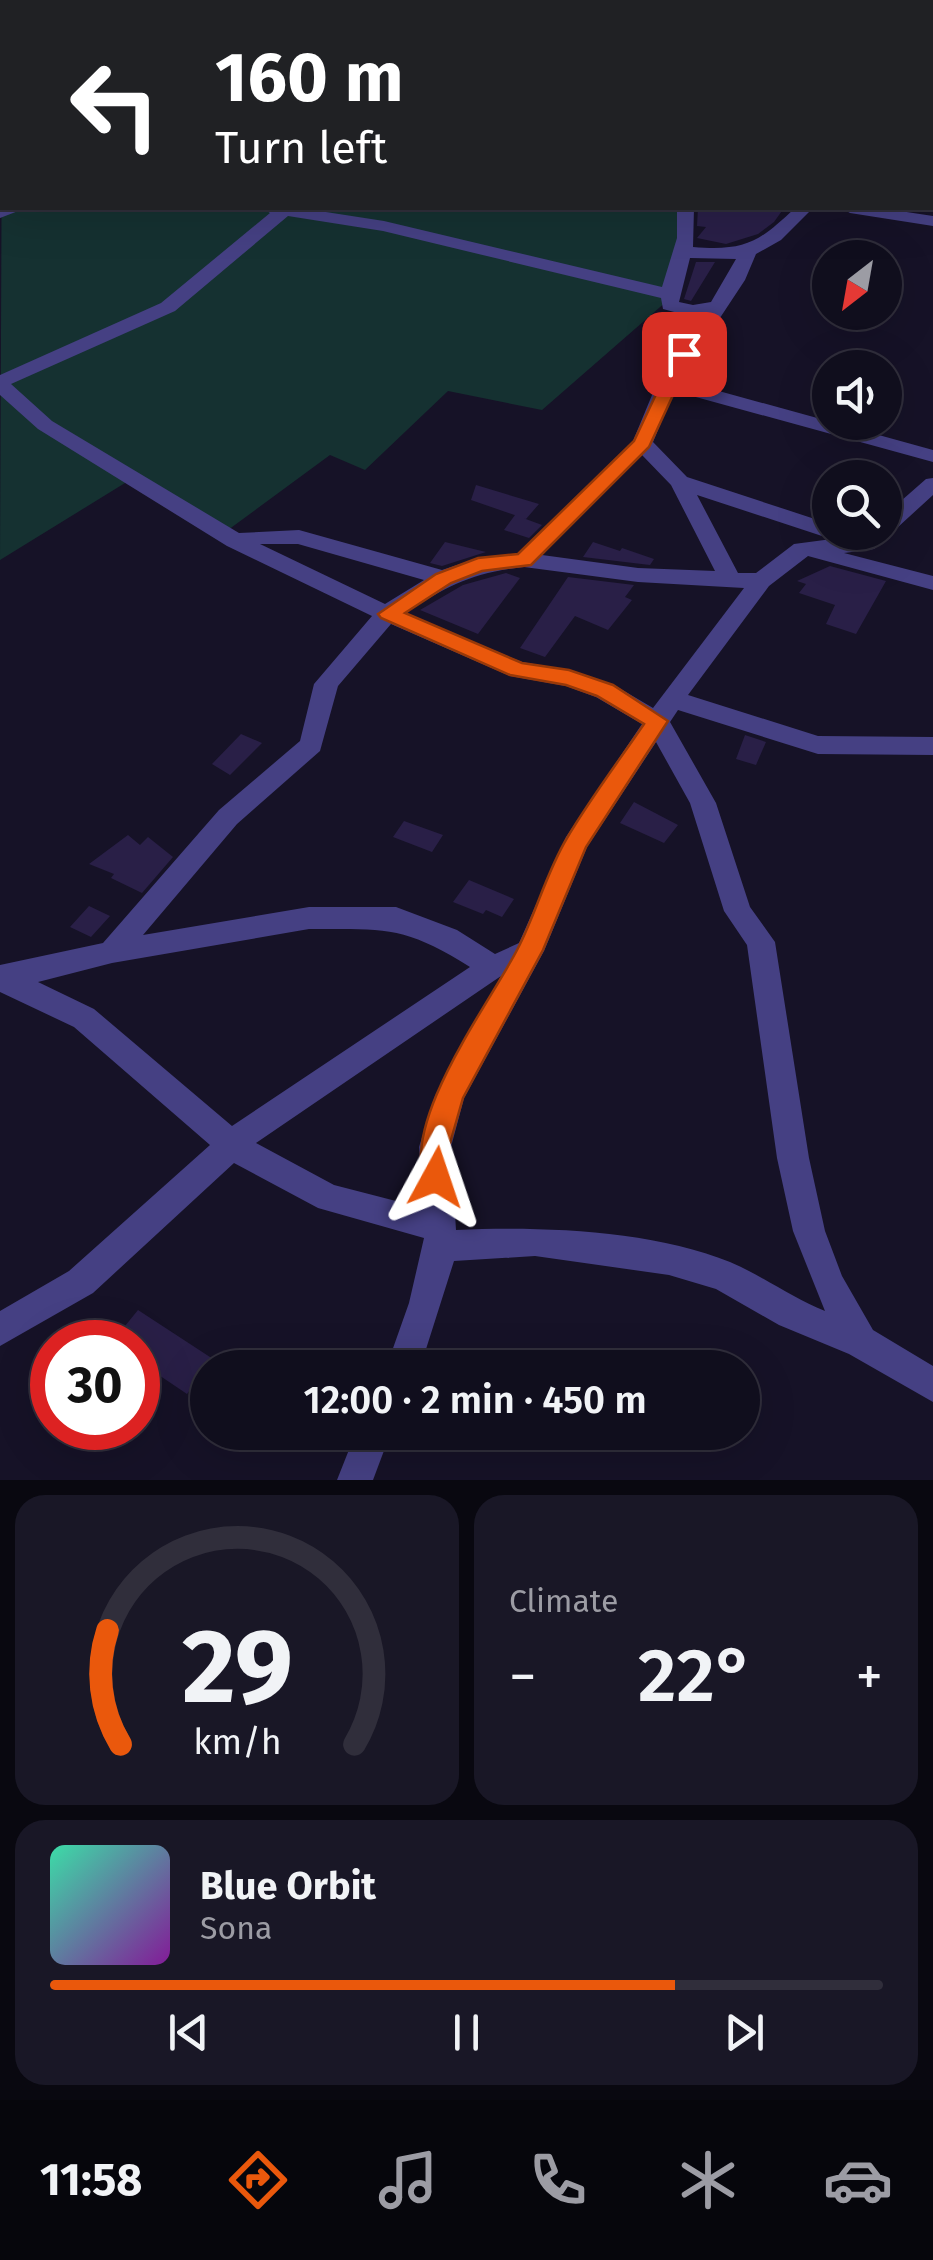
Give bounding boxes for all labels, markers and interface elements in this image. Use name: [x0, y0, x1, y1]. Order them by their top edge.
text: 160 m: [215, 36, 404, 120]
icon: left: [50, 40, 180, 170]
text: Turn left: [215, 121, 387, 175]
north arrow: [812, 240, 902, 330]
map controls: [812, 240, 902, 550]
pin: [642, 312, 727, 397]
icon: arrive: [657, 327, 712, 382]
button: sound: [812, 350, 902, 440]
button: search: [812, 460, 902, 550]
position arrow: [384, 1125, 488, 1229]
speed limit sign: 30: [30, 1320, 160, 1450]
text: 12:00 · 2 min · 450 m: [303, 1377, 647, 1423]
text: Climate: [509, 1582, 618, 1620]
text: 29: [182, 1605, 292, 1730]
text: 22°: [638, 1631, 754, 1721]
text: −: [509, 1644, 537, 1710]
text: +: [856, 1644, 883, 1710]
text: km/h: [193, 1721, 281, 1763]
text: Blue Orbit: [200, 1863, 376, 1909]
text: Sona: [200, 1909, 272, 1947]
icon: previous: [161, 2005, 216, 2060]
icon: pause: [439, 2005, 494, 2060]
icon: next: [717, 2005, 772, 2060]
icon: directions: [223, 2145, 293, 2215]
icon: music: [373, 2145, 443, 2215]
icon: phone: [523, 2145, 593, 2215]
icon: climate: [673, 2145, 743, 2215]
icon: car: [823, 2145, 893, 2215]
text: 11:58: [40, 2153, 142, 2207]

